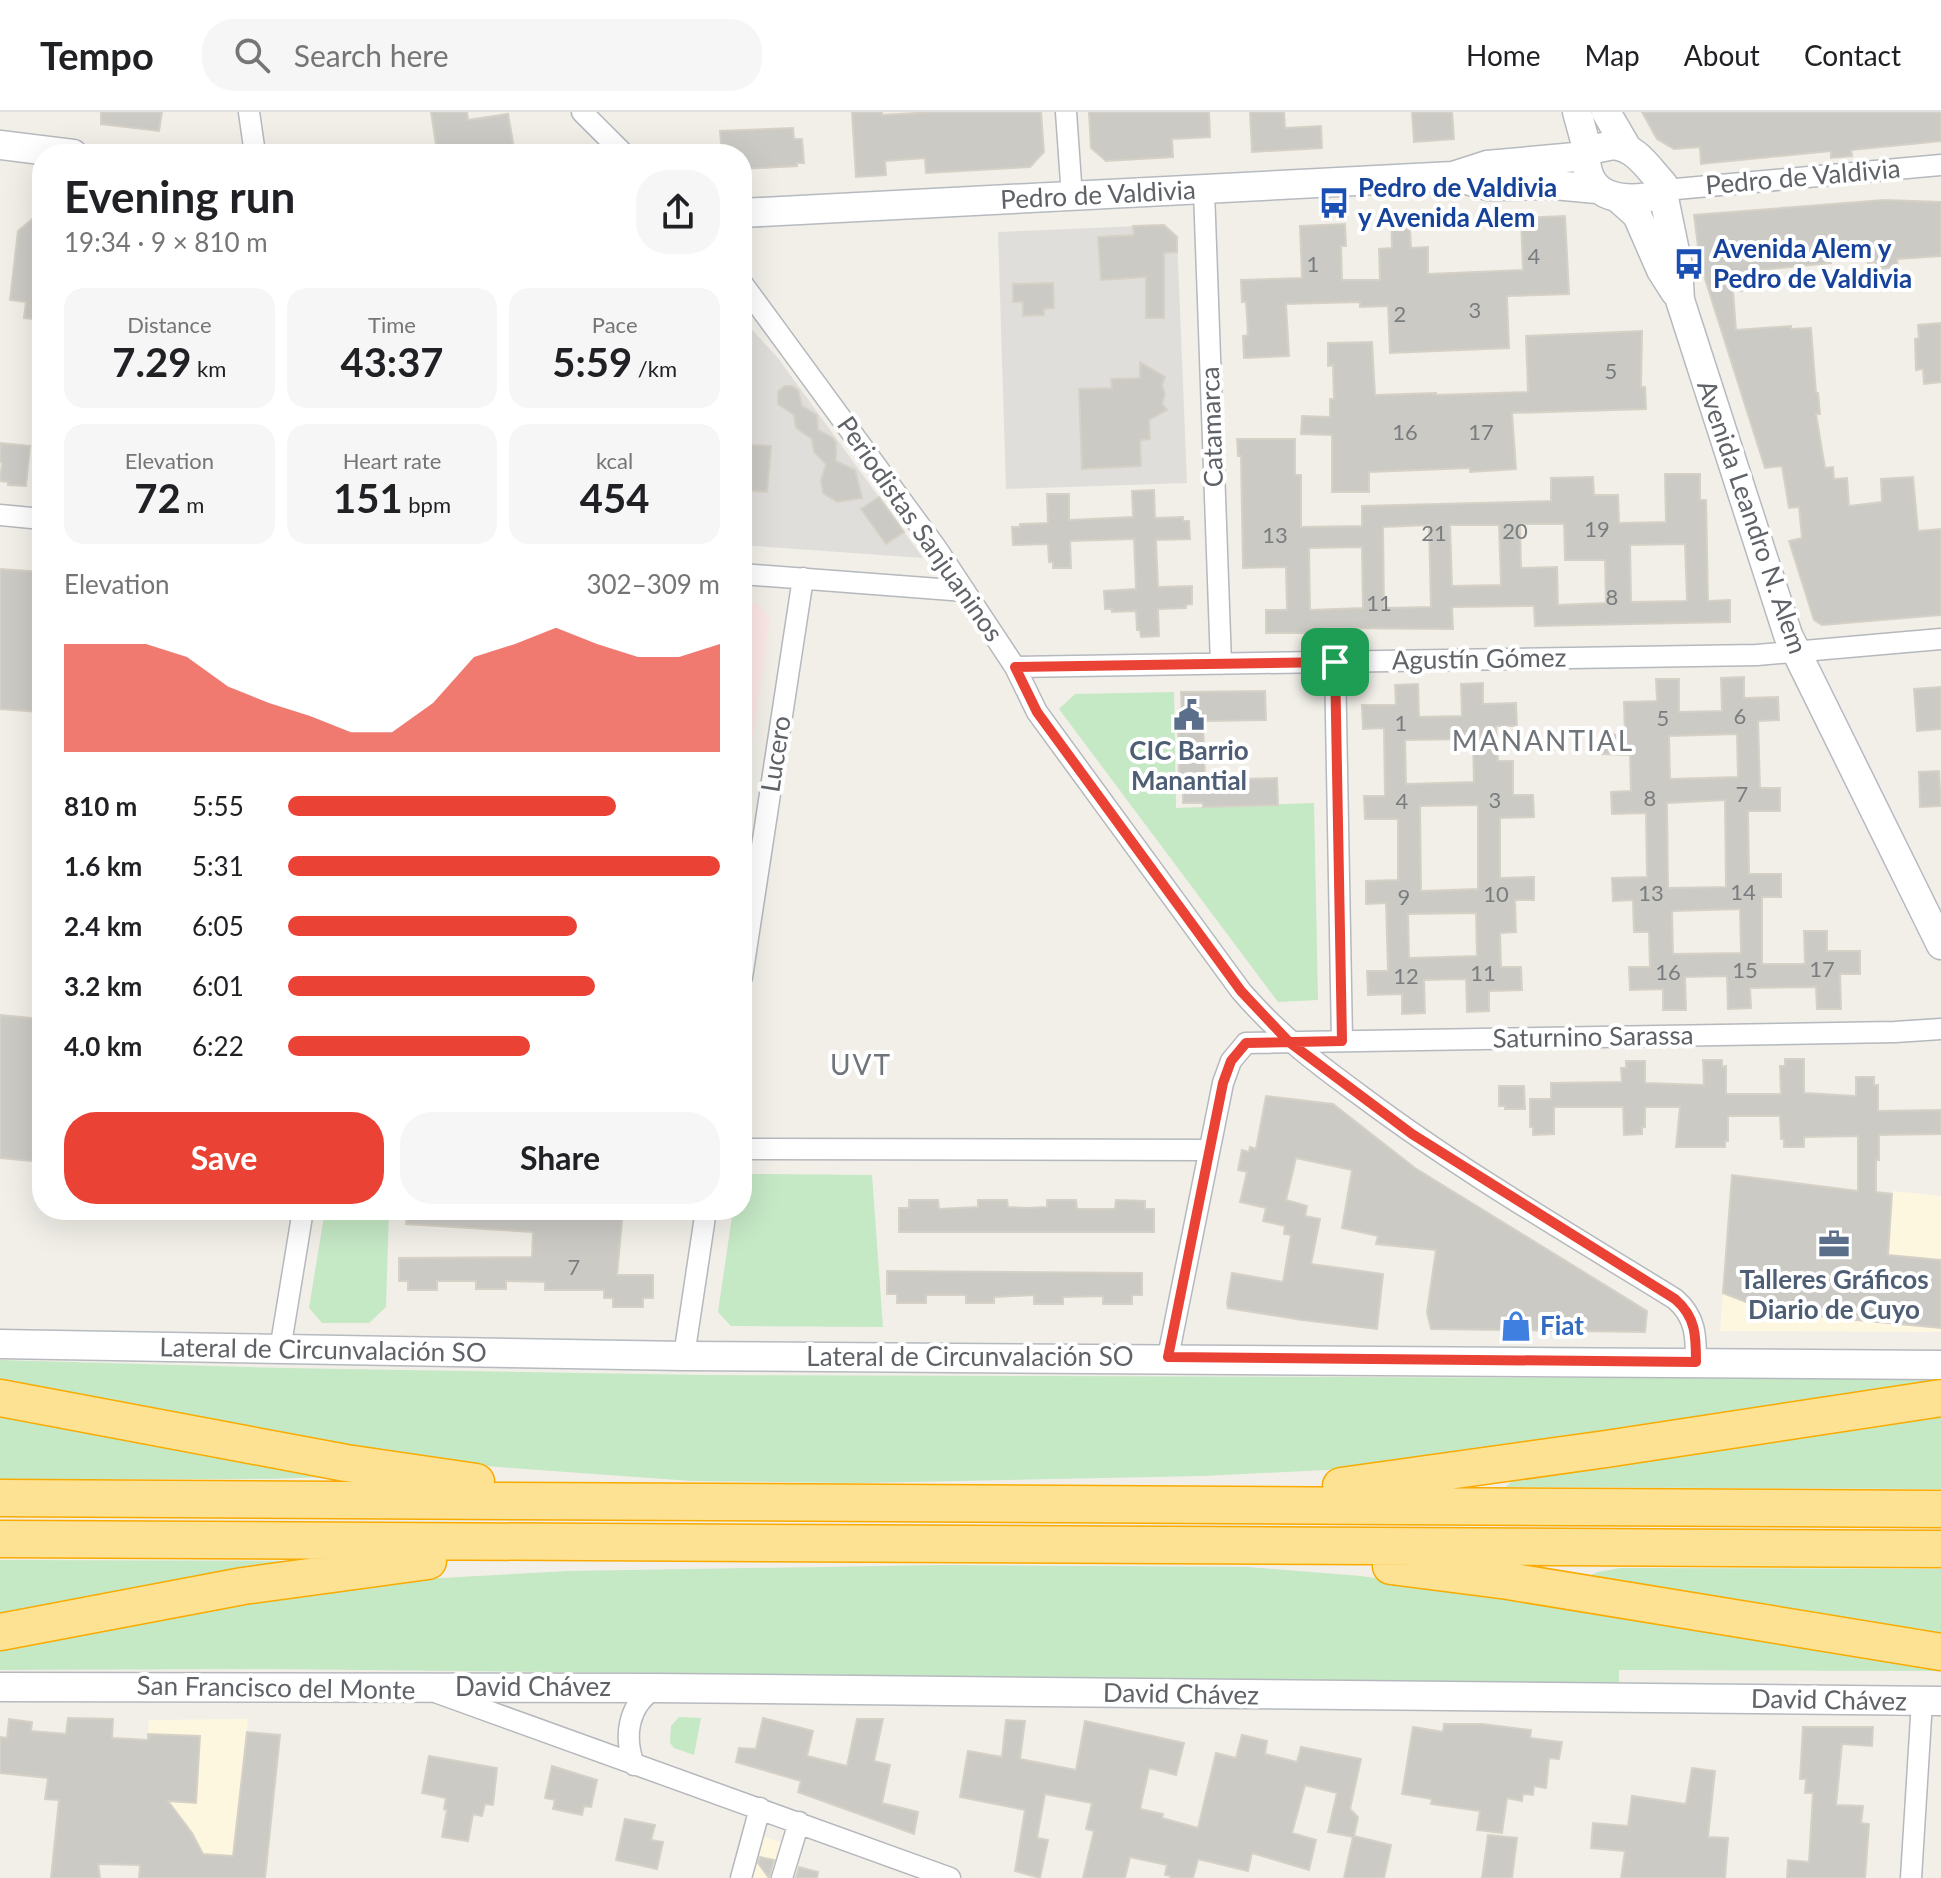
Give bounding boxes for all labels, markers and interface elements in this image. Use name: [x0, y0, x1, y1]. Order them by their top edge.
search box: [202, 19, 762, 91]
text: Tempo: [40, 32, 154, 78]
icon: search: [230, 33, 274, 77]
text: Search here: [294, 37, 448, 73]
text: Home: [1466, 38, 1541, 72]
text: Map: [1585, 38, 1640, 72]
text: About: [1684, 38, 1760, 72]
text: Contact: [1804, 38, 1901, 72]
street label: Pedro de Valdivia: [1704, 152, 1902, 200]
text: Evening run: [64, 170, 295, 222]
button: share: [636, 170, 720, 254]
place label: Pedro de Valdivia y Avenida Alem: [1358, 171, 1557, 233]
street label: Pedro de Valdivia: [999, 173, 1196, 215]
bus stop icon: Pedro de Valdivia y Avenida Alem: [1317, 186, 1351, 220]
text: 19:34 · 9 × 810 m: [64, 226, 268, 258]
place label: Avenida Alem y Pedro de Valdivia: [1712, 232, 1912, 294]
house number: 4: [1528, 242, 1541, 269]
bus stop icon: Avenida Alem y Pedro de Valdivia: [1672, 247, 1706, 281]
house number: 1: [1307, 250, 1319, 277]
house number: 3: [1469, 296, 1481, 323]
house number: 2: [1394, 300, 1406, 327]
text: Distance: [127, 311, 212, 338]
text: Time: [368, 311, 416, 338]
text: Pace: [592, 311, 638, 338]
text: 7.29: [112, 338, 191, 386]
text: 43:37: [340, 338, 444, 386]
text: 5:59: [552, 338, 632, 386]
text: km: [191, 355, 226, 382]
text: /km: [632, 355, 677, 382]
house number: 5: [1605, 357, 1617, 384]
street label: Catamarca: [1193, 366, 1229, 488]
street label: Avenida Leandro N. Alem: [1691, 376, 1815, 658]
street label: Periodistas Sanjuaninos: [831, 410, 1011, 647]
house number: 16: [1392, 418, 1418, 445]
house number: 17: [1468, 418, 1494, 445]
text: Elevation: [125, 447, 214, 474]
text: Heart rate: [343, 447, 441, 474]
text: kcal: [596, 447, 633, 474]
text: 72: [134, 474, 181, 522]
text: 151: [333, 474, 403, 522]
text: 454: [580, 474, 649, 522]
text: m: [181, 491, 204, 518]
text: bpm: [403, 491, 451, 518]
house number: 19: [1584, 515, 1610, 542]
house number: 20: [1502, 517, 1528, 544]
house number: 21: [1421, 519, 1447, 546]
house number: 13: [1262, 521, 1288, 548]
text: Elevation: [64, 568, 170, 600]
text: 302–309 m: [586, 568, 720, 600]
house number: 8: [1606, 583, 1618, 610]
house number: 11: [1366, 589, 1392, 616]
pin: [1301, 628, 1369, 696]
icon: arrive: [1313, 640, 1357, 684]
street label: Agustín Gómez: [1391, 640, 1566, 676]
public building icon: CIC Barrio Manantial: [1172, 698, 1206, 732]
house number: 6: [1734, 702, 1746, 729]
house number: 5: [1657, 704, 1669, 731]
house number: 1: [1395, 709, 1407, 736]
street label: Lucero: [753, 713, 797, 794]
district label: MANANTIAL: [1452, 723, 1634, 757]
place label: CIC Barrio Manantial: [1129, 734, 1249, 796]
house number: 7: [1736, 780, 1748, 807]
house number: 8: [1644, 784, 1656, 811]
house number: 3: [1489, 786, 1501, 813]
house number: 4: [1396, 787, 1409, 814]
text: 810 m: [64, 790, 137, 822]
text: 5:55: [192, 790, 244, 822]
text: 1.6 km: [64, 850, 142, 882]
text: 5:31: [192, 850, 244, 882]
house number: 14: [1730, 878, 1756, 905]
house number: 13: [1638, 879, 1664, 906]
house number: 10: [1483, 880, 1509, 907]
house number: 9: [1398, 883, 1410, 910]
text: 2.4 km: [64, 910, 142, 942]
text: 6:05: [192, 910, 244, 942]
house number: 17: [1809, 955, 1835, 982]
house number: 15: [1732, 956, 1758, 983]
house number: 16: [1655, 958, 1681, 985]
house number: 11: [1470, 959, 1496, 986]
house number: 12: [1393, 962, 1419, 989]
text: 3.2 km: [64, 970, 142, 1002]
text: 6:01: [192, 970, 244, 1002]
street label: Saturnino Sarassa: [1492, 1018, 1694, 1054]
text: 4.0 km: [64, 1030, 142, 1062]
text: 6:22: [192, 1030, 244, 1062]
district label: UVT: [830, 1047, 892, 1081]
button: Save: [64, 1112, 384, 1204]
button: Share: [400, 1112, 720, 1204]
office icon: Talleres Gráficos Diario de Cuyo: [1817, 1227, 1851, 1261]
house number: 7: [568, 1253, 580, 1280]
place label: Talleres Gráficos Diario de Cuyo: [1739, 1263, 1929, 1325]
shop icon: Fiat: [1499, 1309, 1533, 1343]
place label: Fiat: [1540, 1309, 1584, 1341]
street label: Lateral de Circunvalación SO: [159, 1330, 487, 1368]
street label: Lateral de Circunvalación SO: [806, 1340, 1134, 1372]
street label: San Francisco del Monte: [136, 1669, 416, 1705]
street label: David Chávez: [455, 1670, 611, 1702]
street label: David Chávez: [1103, 1676, 1259, 1710]
street label: David Chávez: [1751, 1682, 1907, 1716]

